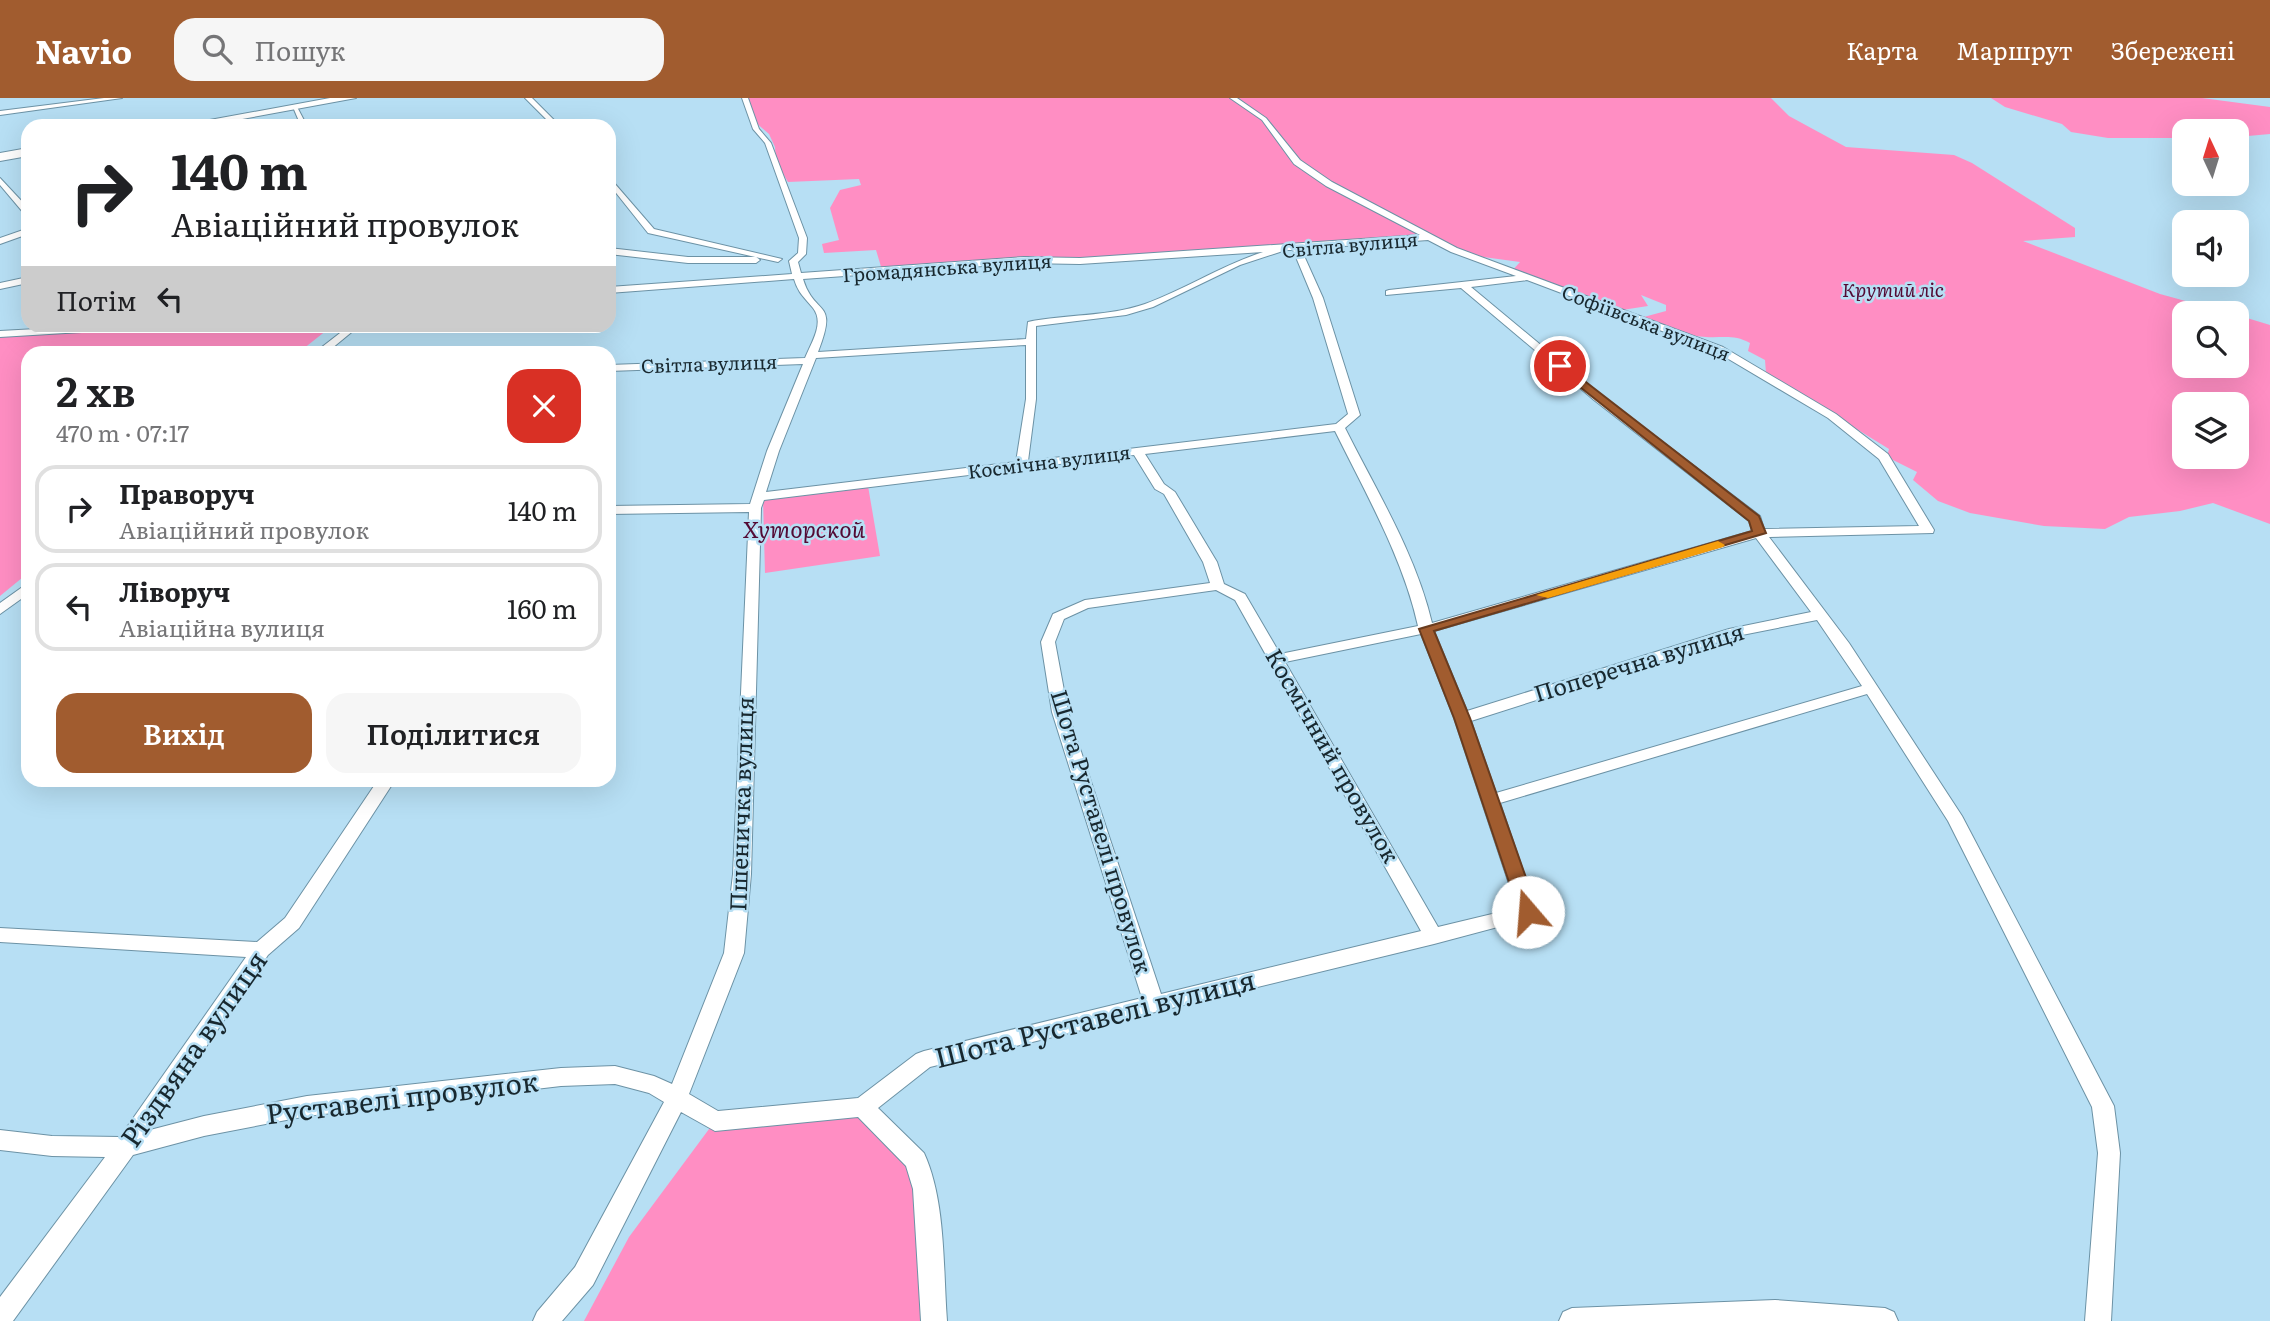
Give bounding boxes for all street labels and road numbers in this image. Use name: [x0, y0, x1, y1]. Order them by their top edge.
street label: Світла вулиця: [1281, 224, 1419, 264]
street label: Громадянська вулиця: [841, 246, 1052, 288]
street label: Софіївська вулиця: [1558, 277, 1735, 367]
street label: Світла вулиця: [640, 347, 778, 379]
street label: Космічна вулиця: [966, 437, 1132, 485]
street label: Поперечна вулиця: [1529, 613, 1748, 709]
street label: Космічний провулок: [1258, 641, 1409, 869]
street label: Шота Руставелі провулок: [1043, 685, 1162, 978]
street label: Пшеничка вулиця: [719, 696, 761, 912]
street label: Різдвяна вулиця: [109, 941, 276, 1155]
street label: Шота Руставелі вулиця: [930, 957, 1259, 1077]
street label: Руставелі провулок: [263, 1058, 541, 1134]

